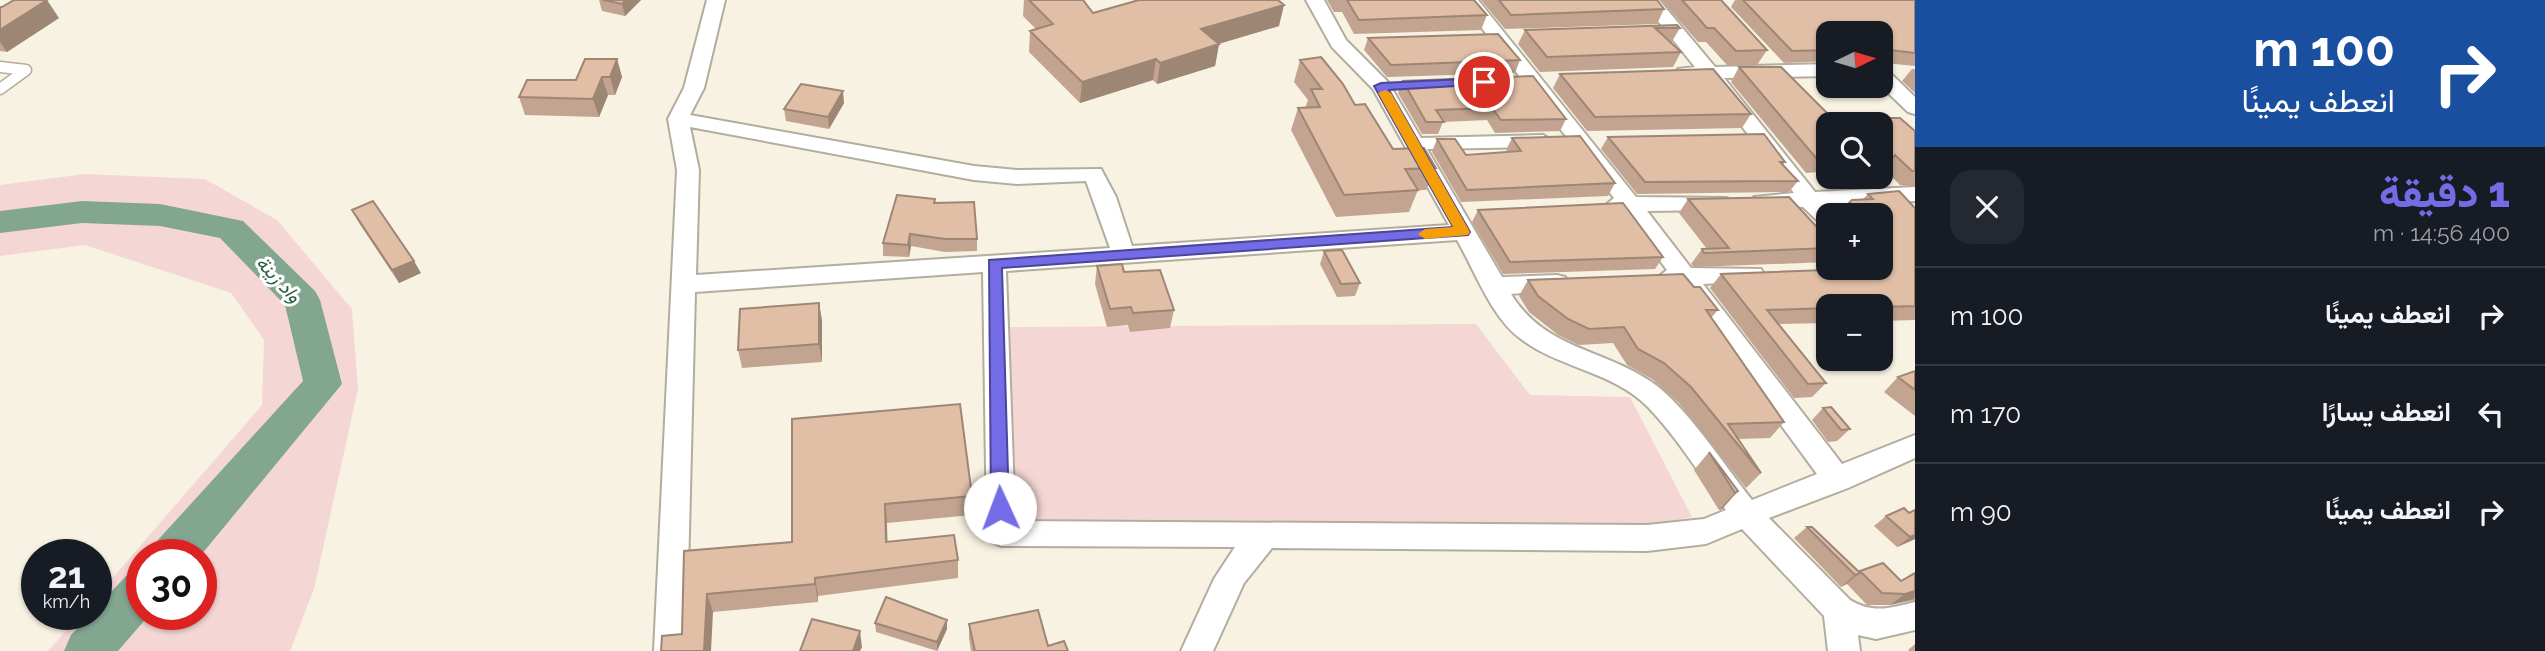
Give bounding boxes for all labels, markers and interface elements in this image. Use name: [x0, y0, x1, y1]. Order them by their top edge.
text: 100 m: [2253, 20, 2395, 77]
north arrow: [1816, 21, 1894, 98]
map controls: [1816, 21, 1893, 371]
icon: right: [2419, 28, 2510, 119]
pin: [1454, 52, 1514, 112]
icon: arrive: [1465, 63, 1503, 101]
text: انعطف يمينًا: [2242, 82, 2395, 119]
button: search: [1816, 112, 1893, 189]
text: 1 دقيقة: [2379, 168, 2510, 217]
button: close: [1950, 170, 2024, 244]
button: +: [1816, 203, 1893, 280]
text: 400 m · 14:56: [2373, 219, 2510, 246]
water label: واد زينة: [251, 251, 306, 308]
button: −: [1816, 294, 1893, 371]
icon: right: [2472, 297, 2510, 335]
text: انعطف يمينًا: [2325, 299, 2451, 329]
text: 100 m: [1950, 301, 2024, 331]
icon: left: [2472, 395, 2510, 433]
text: انعطف يسارًا: [2322, 397, 2451, 427]
text: 170 m: [1950, 399, 2021, 429]
position arrow: [963, 471, 1037, 545]
icon: right: [2472, 493, 2510, 531]
text: انعطف يمينًا: [2325, 495, 2451, 525]
text: 90 m: [1950, 497, 2012, 527]
speed limit sign: 30: [126, 539, 217, 630]
text: 21: [48, 555, 85, 596]
text: km/h: [43, 591, 90, 612]

